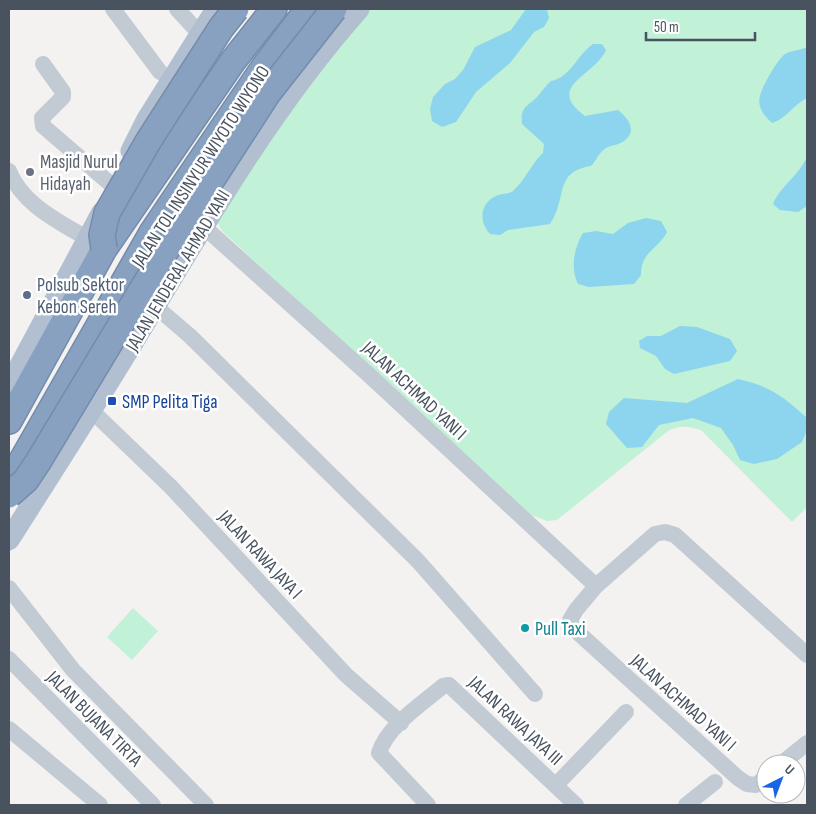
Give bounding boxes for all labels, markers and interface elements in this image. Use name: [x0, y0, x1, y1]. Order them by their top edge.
scale bar: [646, 10, 755, 42]
text: 50 m: [654, 18, 679, 37]
street label: JALAN TOL INSINYUR WIYOTO WIYONO: [127, 62, 275, 273]
place label: Masjid Nurul Hidayah: [40, 151, 118, 196]
marker: Masjid Nurul Hidayah: [24, 166, 36, 178]
street label: JALAN JENDERAL AHMAD YANI: [121, 186, 235, 356]
place label: Polsub Sektor Kebon Sereh: [37, 274, 125, 319]
marker: Polsub Sektor Kebon Sereh: [21, 289, 33, 301]
street label: JALAN ACHMAD YANI I: [356, 336, 471, 445]
place label: SMP Pelita Tiga: [122, 391, 218, 414]
marker: SMP Pelita Tiga: [106, 395, 118, 407]
street label: JALAN RAWA JAYA I: [212, 505, 307, 604]
place label: Pull Taxi: [535, 618, 585, 641]
marker: Pull Taxi: [519, 622, 531, 634]
street label: JALAN ACHMAD YANI I: [625, 649, 741, 757]
street label: JALAN BUJANA TIRTA: [41, 666, 147, 772]
street label: JALAN RAWA JAYA III: [462, 671, 567, 771]
north arrow: [756, 754, 806, 804]
text: U: [781, 761, 798, 778]

